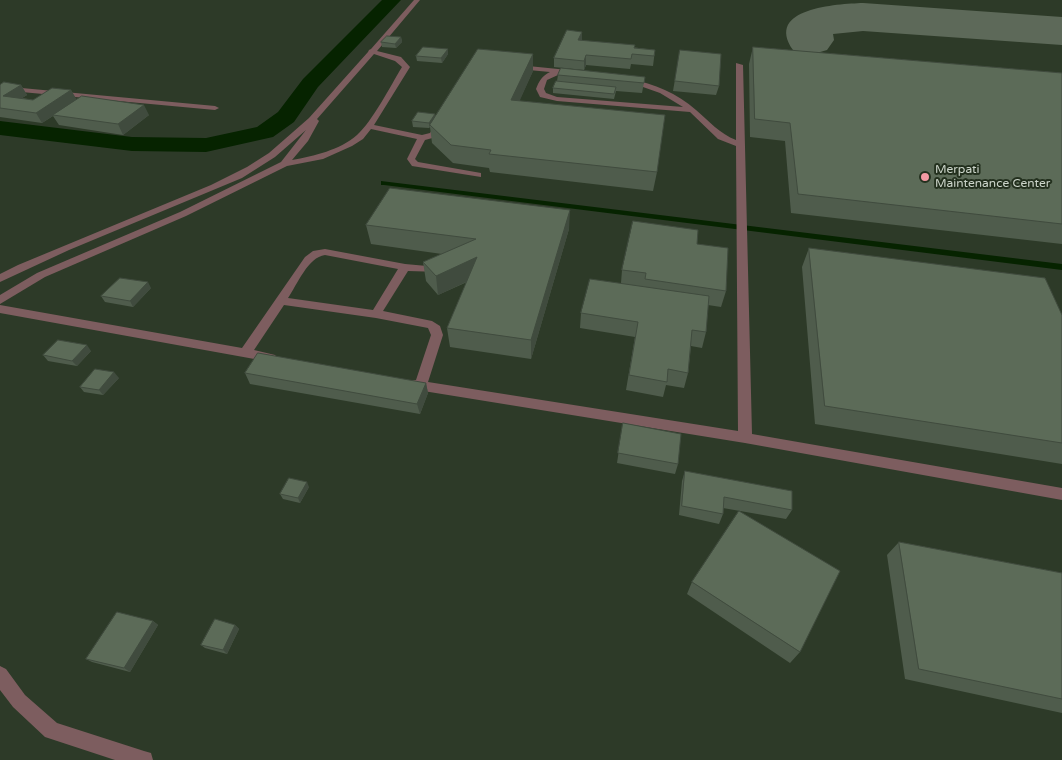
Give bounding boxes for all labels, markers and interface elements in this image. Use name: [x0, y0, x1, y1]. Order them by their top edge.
place label: Merpati Maintenance Center: [935, 163, 1050, 191]
marker: Merpati Maintenance Center: [919, 171, 931, 183]

